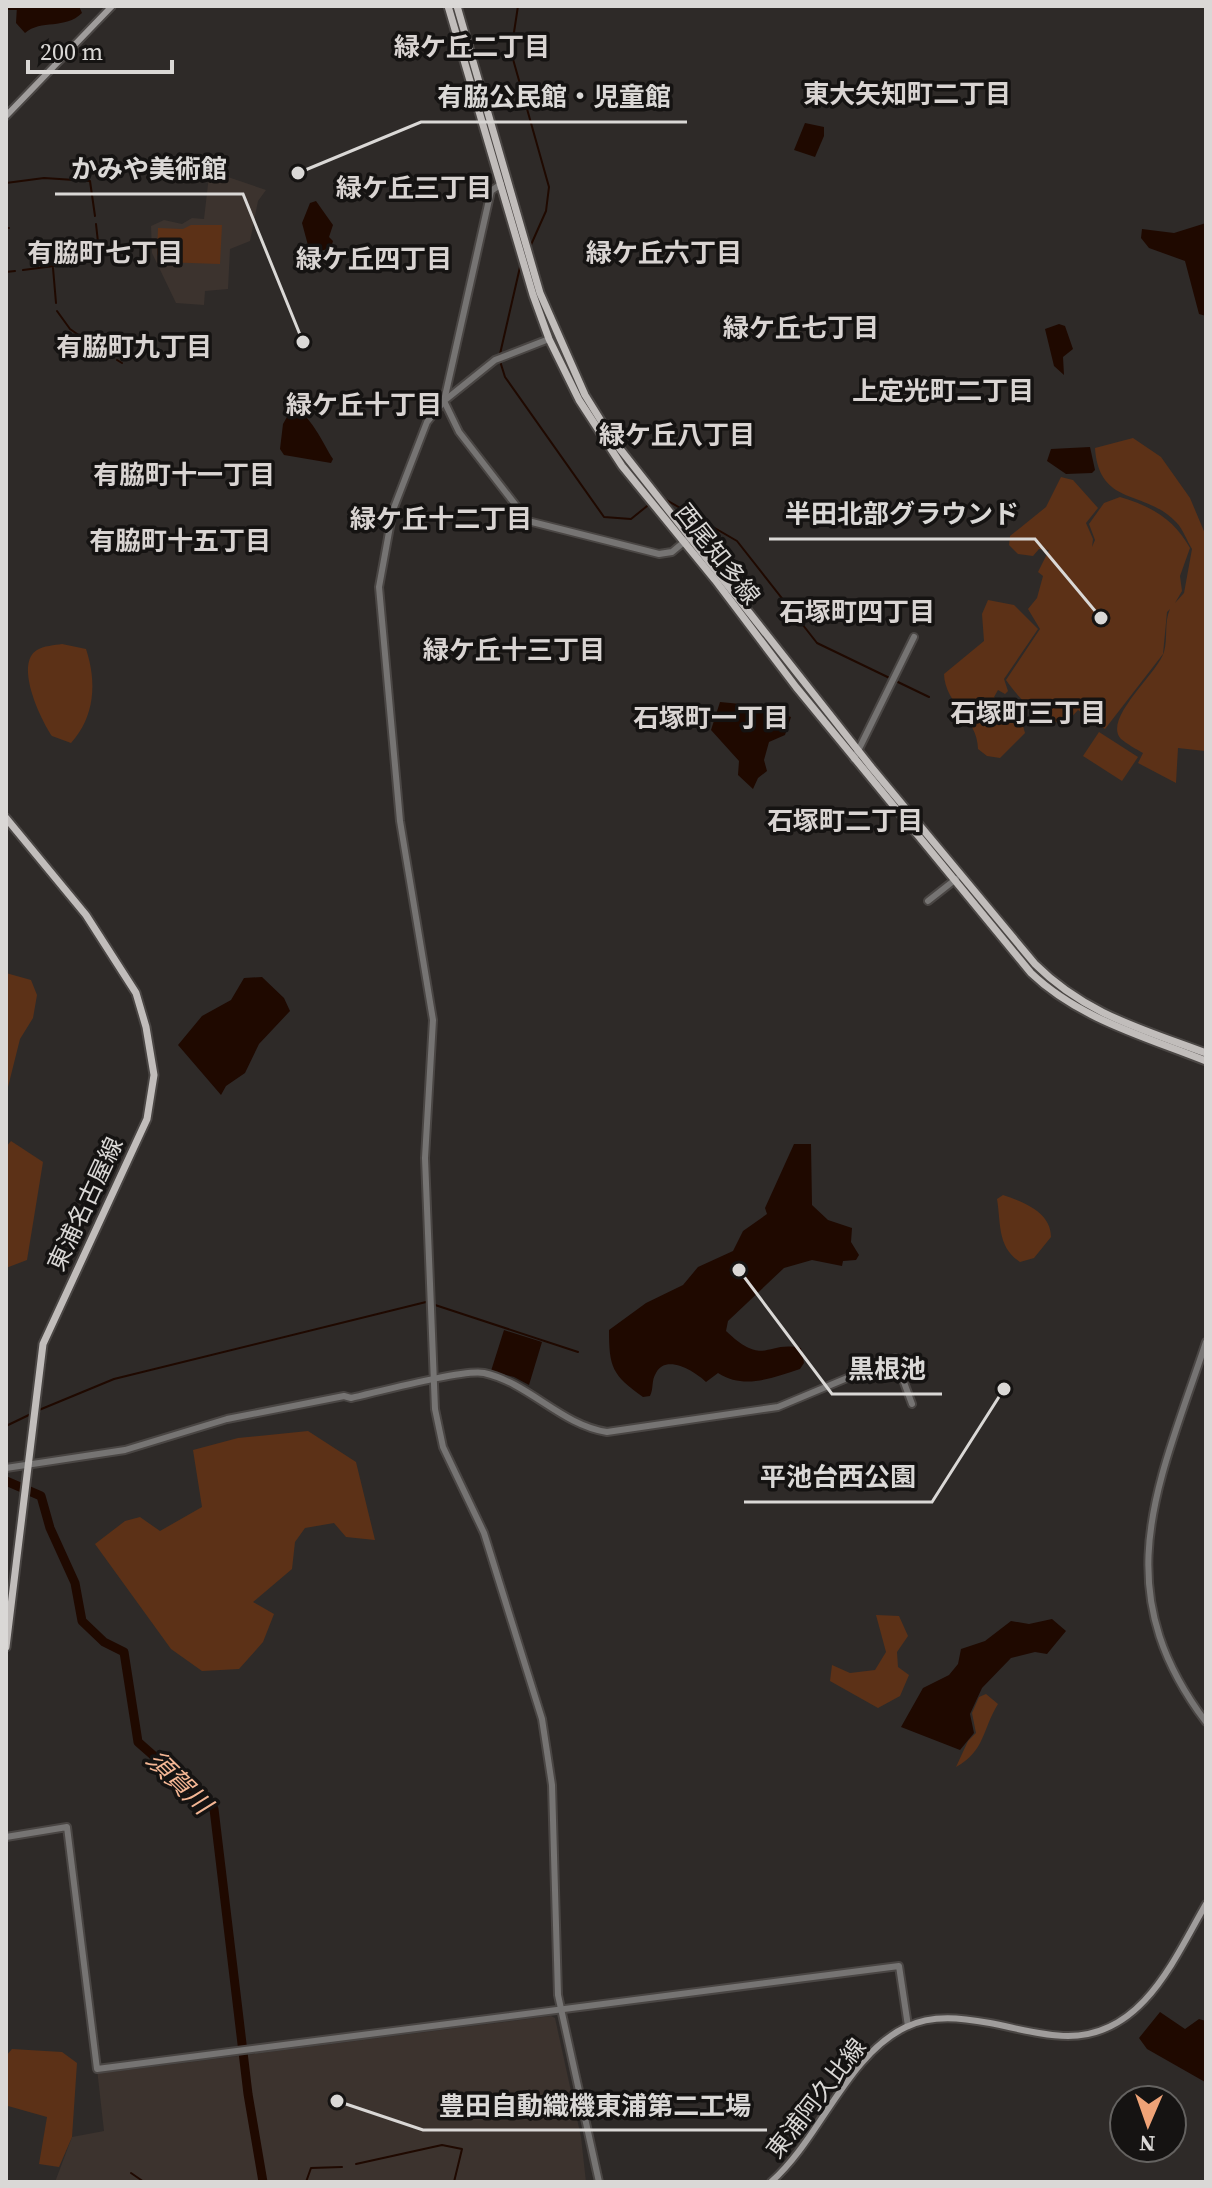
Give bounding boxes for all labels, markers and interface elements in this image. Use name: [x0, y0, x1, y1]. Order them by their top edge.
scale bar: [28, 24, 172, 74]
district label: 緑ケ丘二丁目: [394, 29, 550, 65]
text: 200 m: [40, 35, 103, 68]
callout: 有脇公民館・児童館: [421, 72, 687, 122]
district label: 東大矢知町二丁目: [803, 76, 1011, 112]
text: 有脇公民館・児童館: [437, 79, 671, 115]
callout: かみや美術館: [55, 144, 243, 194]
text: かみや美術館: [71, 151, 227, 187]
district label: 緑ケ丘三丁目: [336, 170, 492, 206]
district label: 有脇町七丁目: [27, 235, 183, 271]
district label: 緑ケ丘六丁目: [586, 235, 742, 271]
district label: 緑ケ丘四丁目: [296, 241, 452, 277]
district label: 緑ケ丘七丁目: [723, 310, 879, 346]
district label: 有脇町九丁目: [56, 329, 212, 365]
district label: 上定光町二丁目: [852, 373, 1034, 409]
district label: 緑ケ丘十丁目: [286, 387, 442, 423]
district label: 緑ケ丘八丁目: [599, 417, 755, 453]
district label: 有脇町十一丁目: [93, 457, 275, 493]
callout: 半田北部グラウンド: [769, 489, 1035, 539]
text: 半田北部グラウンド: [785, 496, 1019, 532]
street label: 西尾知多線: [668, 497, 768, 611]
district label: 緑ケ丘十二丁目: [350, 501, 532, 537]
district label: 有脇町十五丁目: [89, 523, 271, 559]
district label: 石塚町四丁目: [779, 594, 935, 630]
district label: 緑ケ丘十三丁目: [423, 632, 605, 668]
district label: 石塚町三丁目: [950, 695, 1106, 731]
district label: 石塚町一丁目: [633, 700, 789, 736]
district label: 石塚町二丁目: [767, 803, 923, 839]
street label: 東浦名古屋線: [40, 1132, 130, 1276]
callout: 黒根池: [832, 1344, 942, 1394]
text: 黒根池: [848, 1351, 926, 1387]
callout: 平池台西公園: [744, 1452, 932, 1502]
text: 平池台西公園: [760, 1459, 916, 1495]
water label: 須賀川: [138, 1742, 222, 1824]
street label: 東浦阿久比線: [759, 2031, 873, 2165]
callout: 豊田自動織機東浦第二工場: [423, 2080, 767, 2130]
north arrow: [1108, 2084, 1188, 2164]
text: 豊田自動織機東浦第二工場: [439, 2088, 751, 2124]
text: N: [1139, 2129, 1156, 2159]

